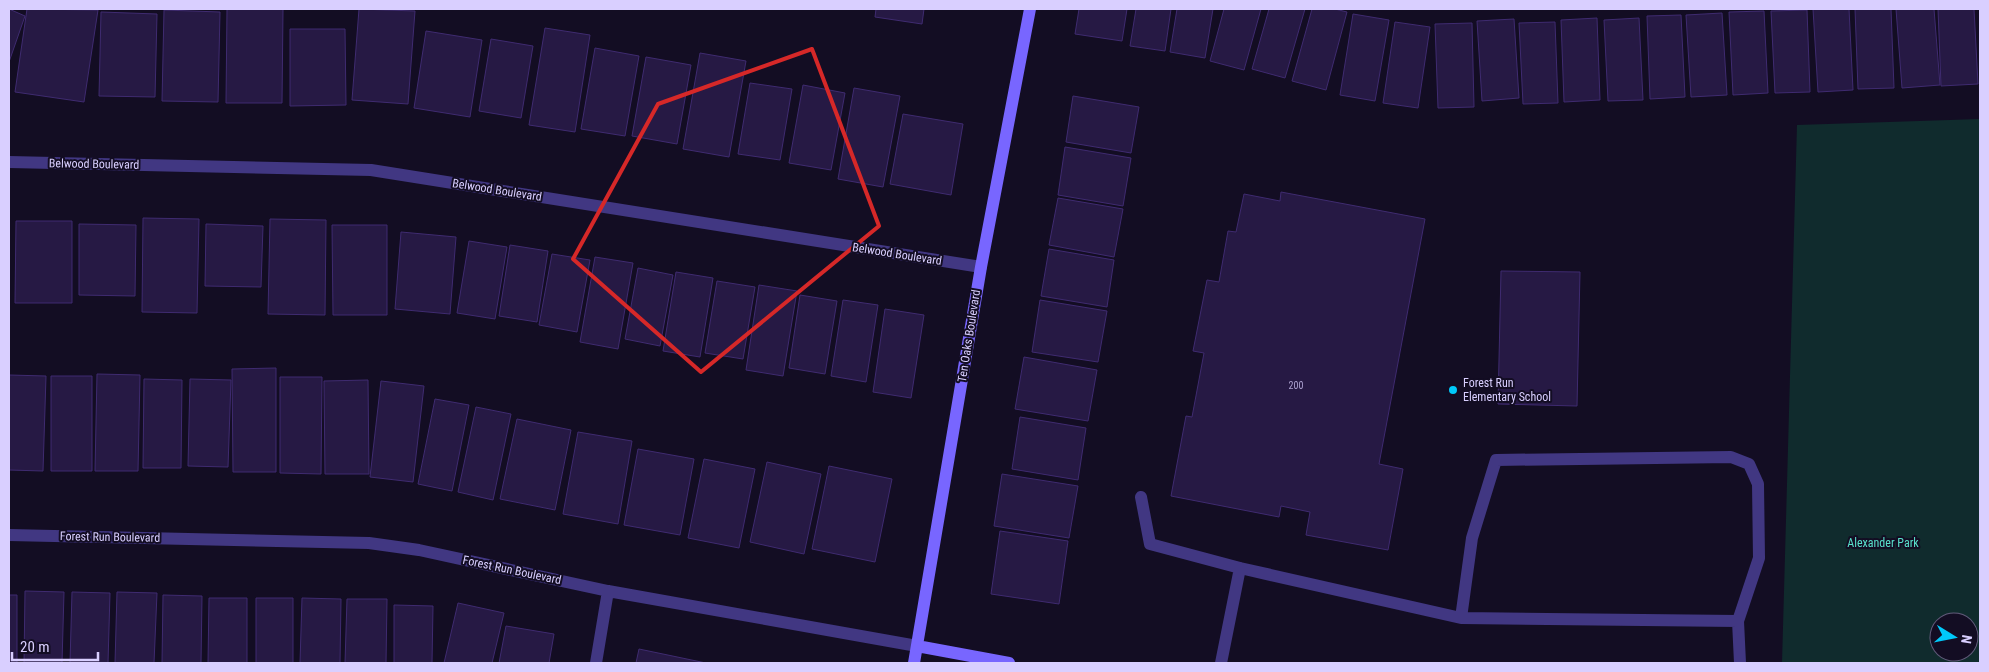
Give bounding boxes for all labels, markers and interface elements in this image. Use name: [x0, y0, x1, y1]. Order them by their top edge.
street label: Belwood Boulevard: [49, 156, 139, 172]
street label: Belwood Boulevard: [451, 176, 543, 204]
street label: Belwood Boulevard: [851, 240, 943, 268]
street label: Ten Oaks Boulevard: [955, 289, 983, 383]
place label: Forest Run Elementary School: [1463, 376, 1551, 404]
house number: 200: [1289, 380, 1303, 391]
marker: Forest Run Elementary School: [1447, 384, 1459, 396]
street label: Forest Run Boulevard: [60, 529, 160, 545]
park label: Alexander Park: [1847, 536, 1919, 550]
street label: Forest Run Boulevard: [461, 553, 563, 587]
north arrow: [1929, 612, 1979, 662]
scale bar: [12, 630, 99, 662]
text: N: [1958, 634, 1975, 645]
text: 20 m: [20, 638, 50, 656]

